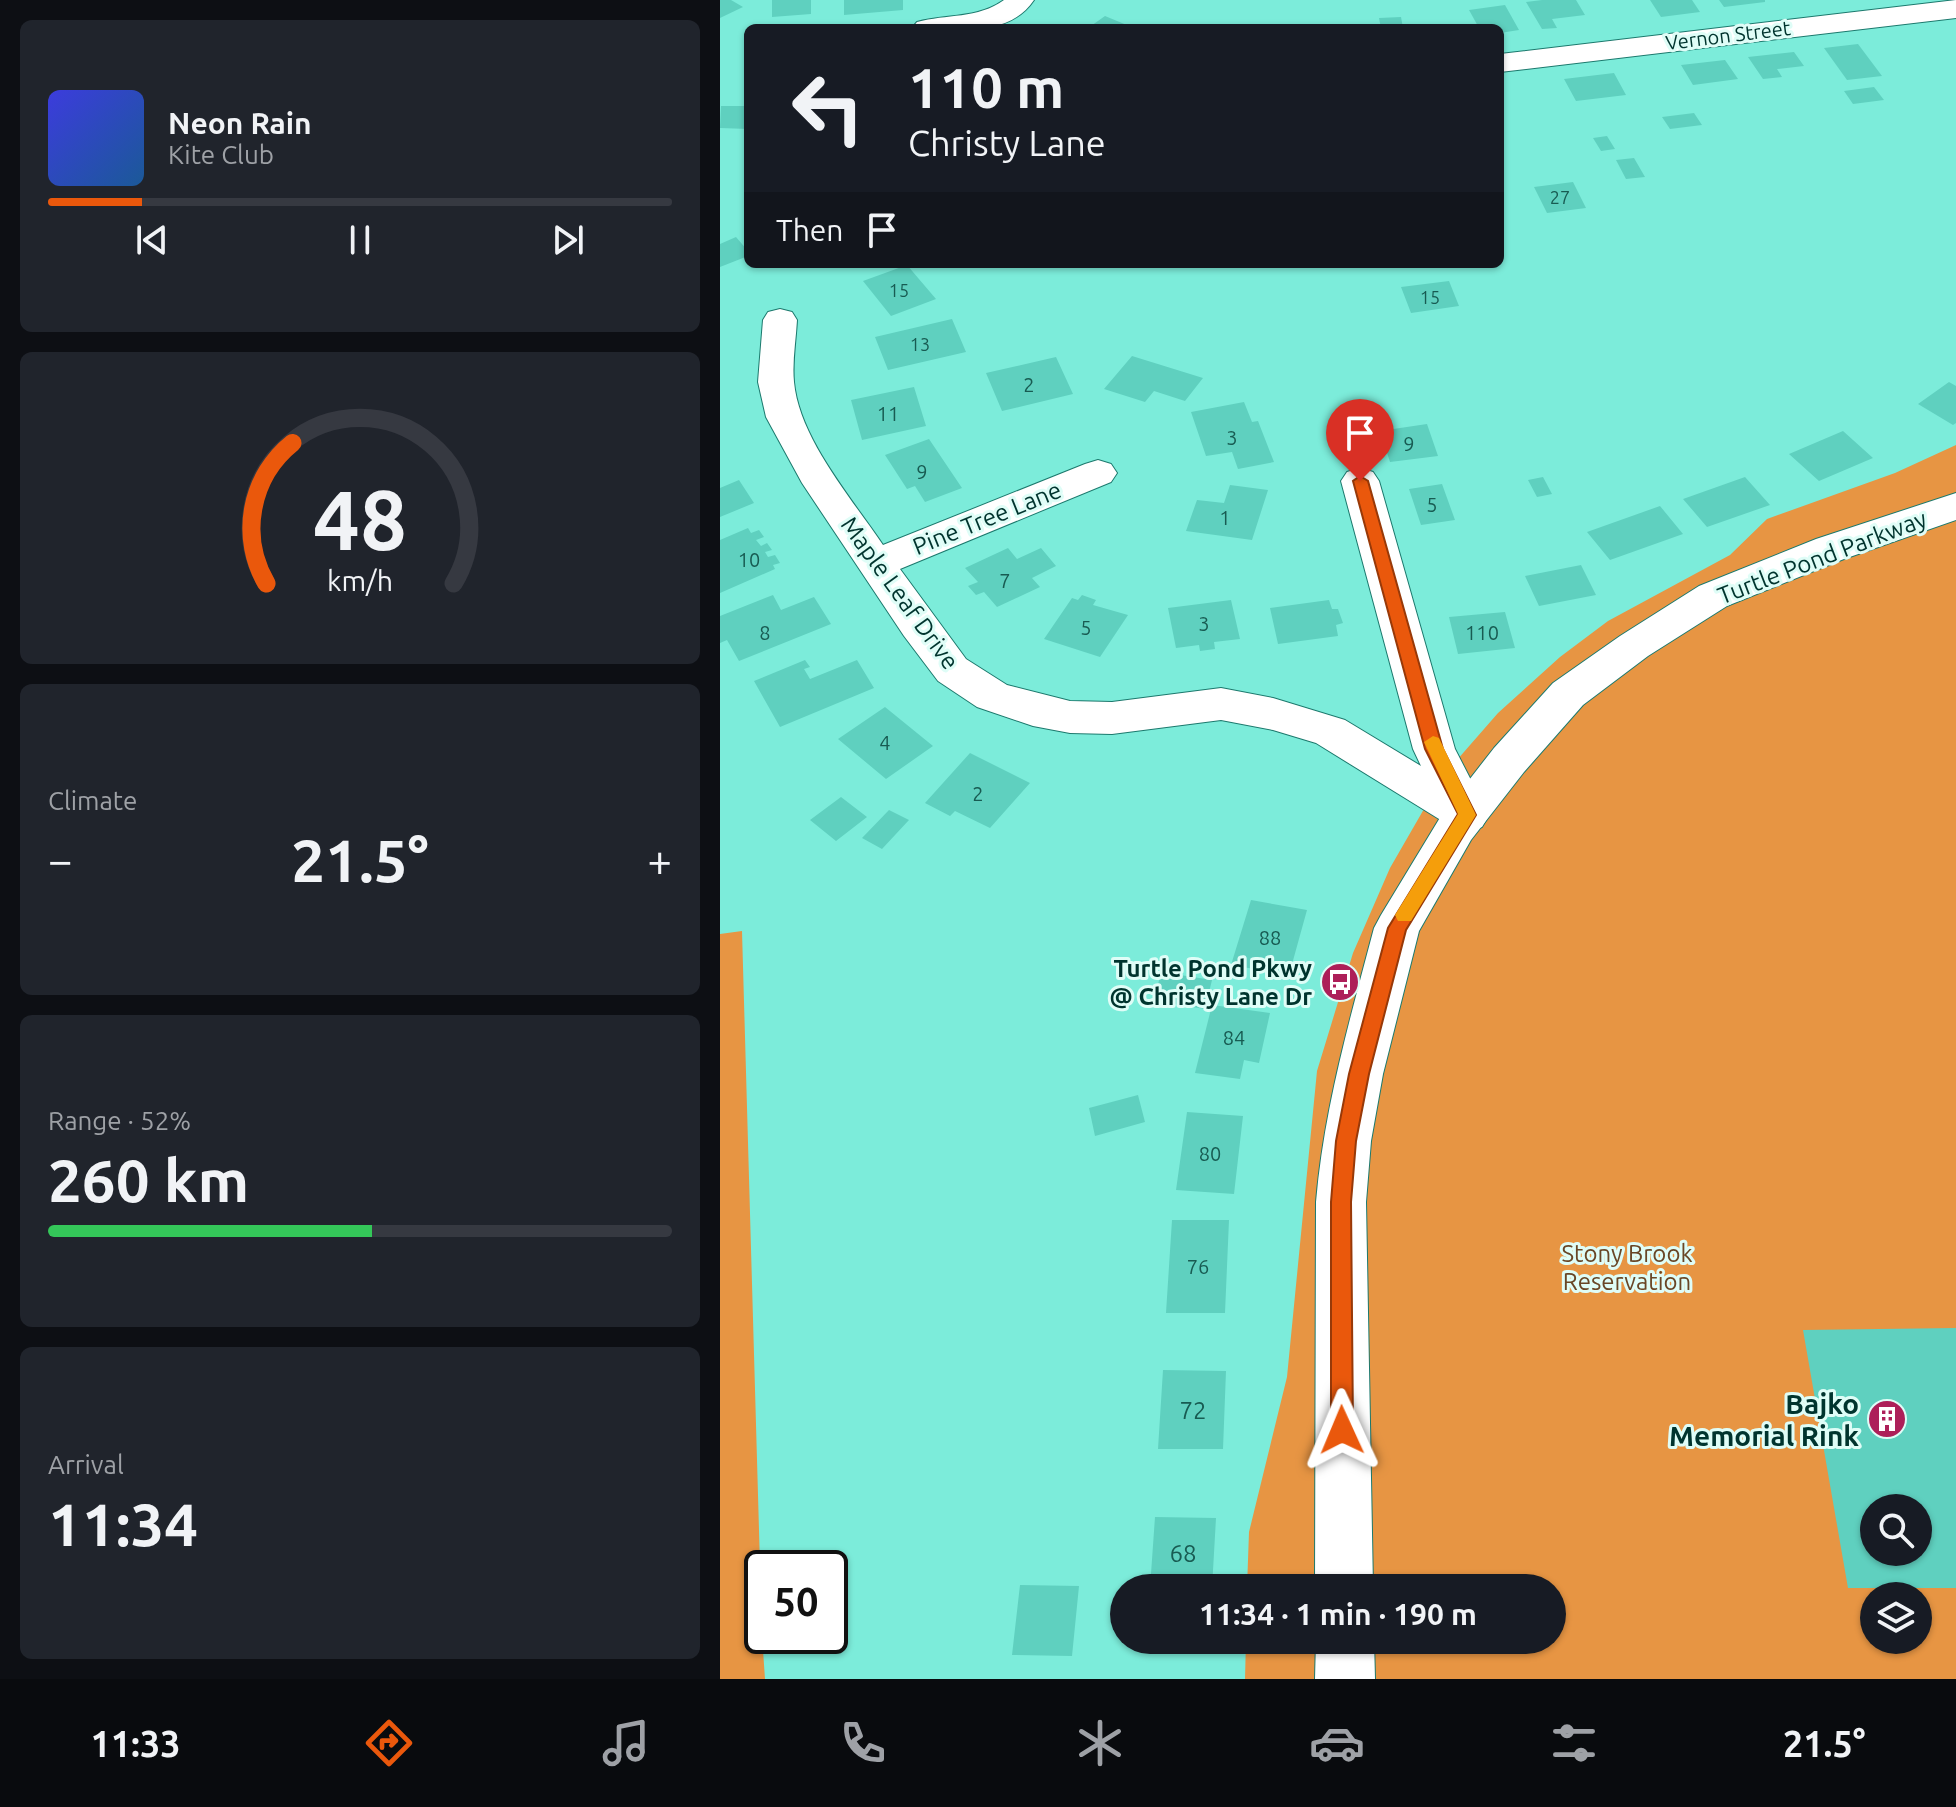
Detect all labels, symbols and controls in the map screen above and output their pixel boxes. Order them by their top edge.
street label: Vernon Street [1664,16,1792,54]
icon: left [776,56,880,160]
text: 110 m [908,56,1064,119]
text: Neon Rain [168,106,312,140]
text: Christy Lane [908,122,1106,163]
text: Kite Club [168,140,274,169]
house number: 27 [1550,187,1570,207]
icon: arrive [860,208,904,252]
text: Then [776,213,844,247]
icon: previous [130,218,174,262]
icon: pause [338,218,382,262]
icon: next [546,218,590,262]
house number: 15 [889,280,909,300]
house number: 15 [1420,287,1440,307]
house number: 13 [910,334,930,354]
house number: 2 [1023,373,1035,396]
pin [1326,399,1394,481]
house number: 11 [877,402,899,425]
icon: arrive [1338,411,1382,455]
house number: 3 [1226,426,1238,449]
house number: 9 [1403,432,1415,455]
house number: 9 [916,460,928,483]
text: 48 [313,471,407,565]
street label: Pine Tree Lane [909,476,1065,560]
house number: 5 [1426,493,1438,516]
street label: Turtle Pond Parkway [1714,505,1931,609]
house number: 1 [1219,506,1231,529]
street label: Maple Leaf Drive [836,512,964,674]
house number: 10 [738,548,760,571]
text: km/h [327,564,393,596]
house number: 7 [999,569,1011,592]
house number: 3 [1198,612,1210,635]
house number: 5 [1080,616,1092,639]
house number: 8 [759,621,771,644]
house number: 110 [1465,621,1499,644]
house number: 4 [879,731,891,754]
house number: 2 [972,782,984,805]
text: Climate [48,786,137,815]
text: 21.5° [291,826,429,893]
text: − [48,835,73,884]
text: + [647,835,672,884]
house number: 88 [1259,926,1281,949]
place label: Turtle Pond Pkwy @ Christy Lane Dr [1110,955,1312,1010]
bus stop icon: Turtle Pond Pkwy @ Christy Lane Dr [1319,961,1361,1003]
house number: 84 [1223,1026,1245,1049]
text: Range · 52% [48,1106,191,1135]
house number: 80 [1199,1142,1221,1165]
text: 260 km [48,1146,249,1213]
park label: Stony Brook Reservation [1561,1240,1693,1295]
house number: 76 [1187,1255,1209,1278]
position arrow [1300,1388,1384,1472]
place label: Bajko Memorial Rink [1669,1388,1859,1451]
house number: 72 [1179,1397,1207,1424]
building icon: Bajko Memorial Rink [1866,1398,1908,1440]
text: Arrival [48,1450,124,1479]
text: 11:34 [48,1490,198,1557]
map controls [1860,1494,1932,1654]
button: search [1860,1494,1932,1566]
house number: 68 [1169,1540,1197,1567]
speed limit sign: 50 [744,1550,848,1654]
button: layers [1860,1582,1932,1654]
text: 11:34 · 1 min · 190 m [1199,1597,1477,1631]
icon: directions [361,1715,417,1771]
icon: music [598,1715,654,1771]
icon: phone [835,1715,891,1771]
icon: climate [1072,1715,1128,1771]
icon: car [1309,1715,1365,1771]
icon: filters [1546,1715,1602,1771]
text: 11:33 [90,1723,181,1764]
text: 21.5° [1783,1723,1865,1764]

